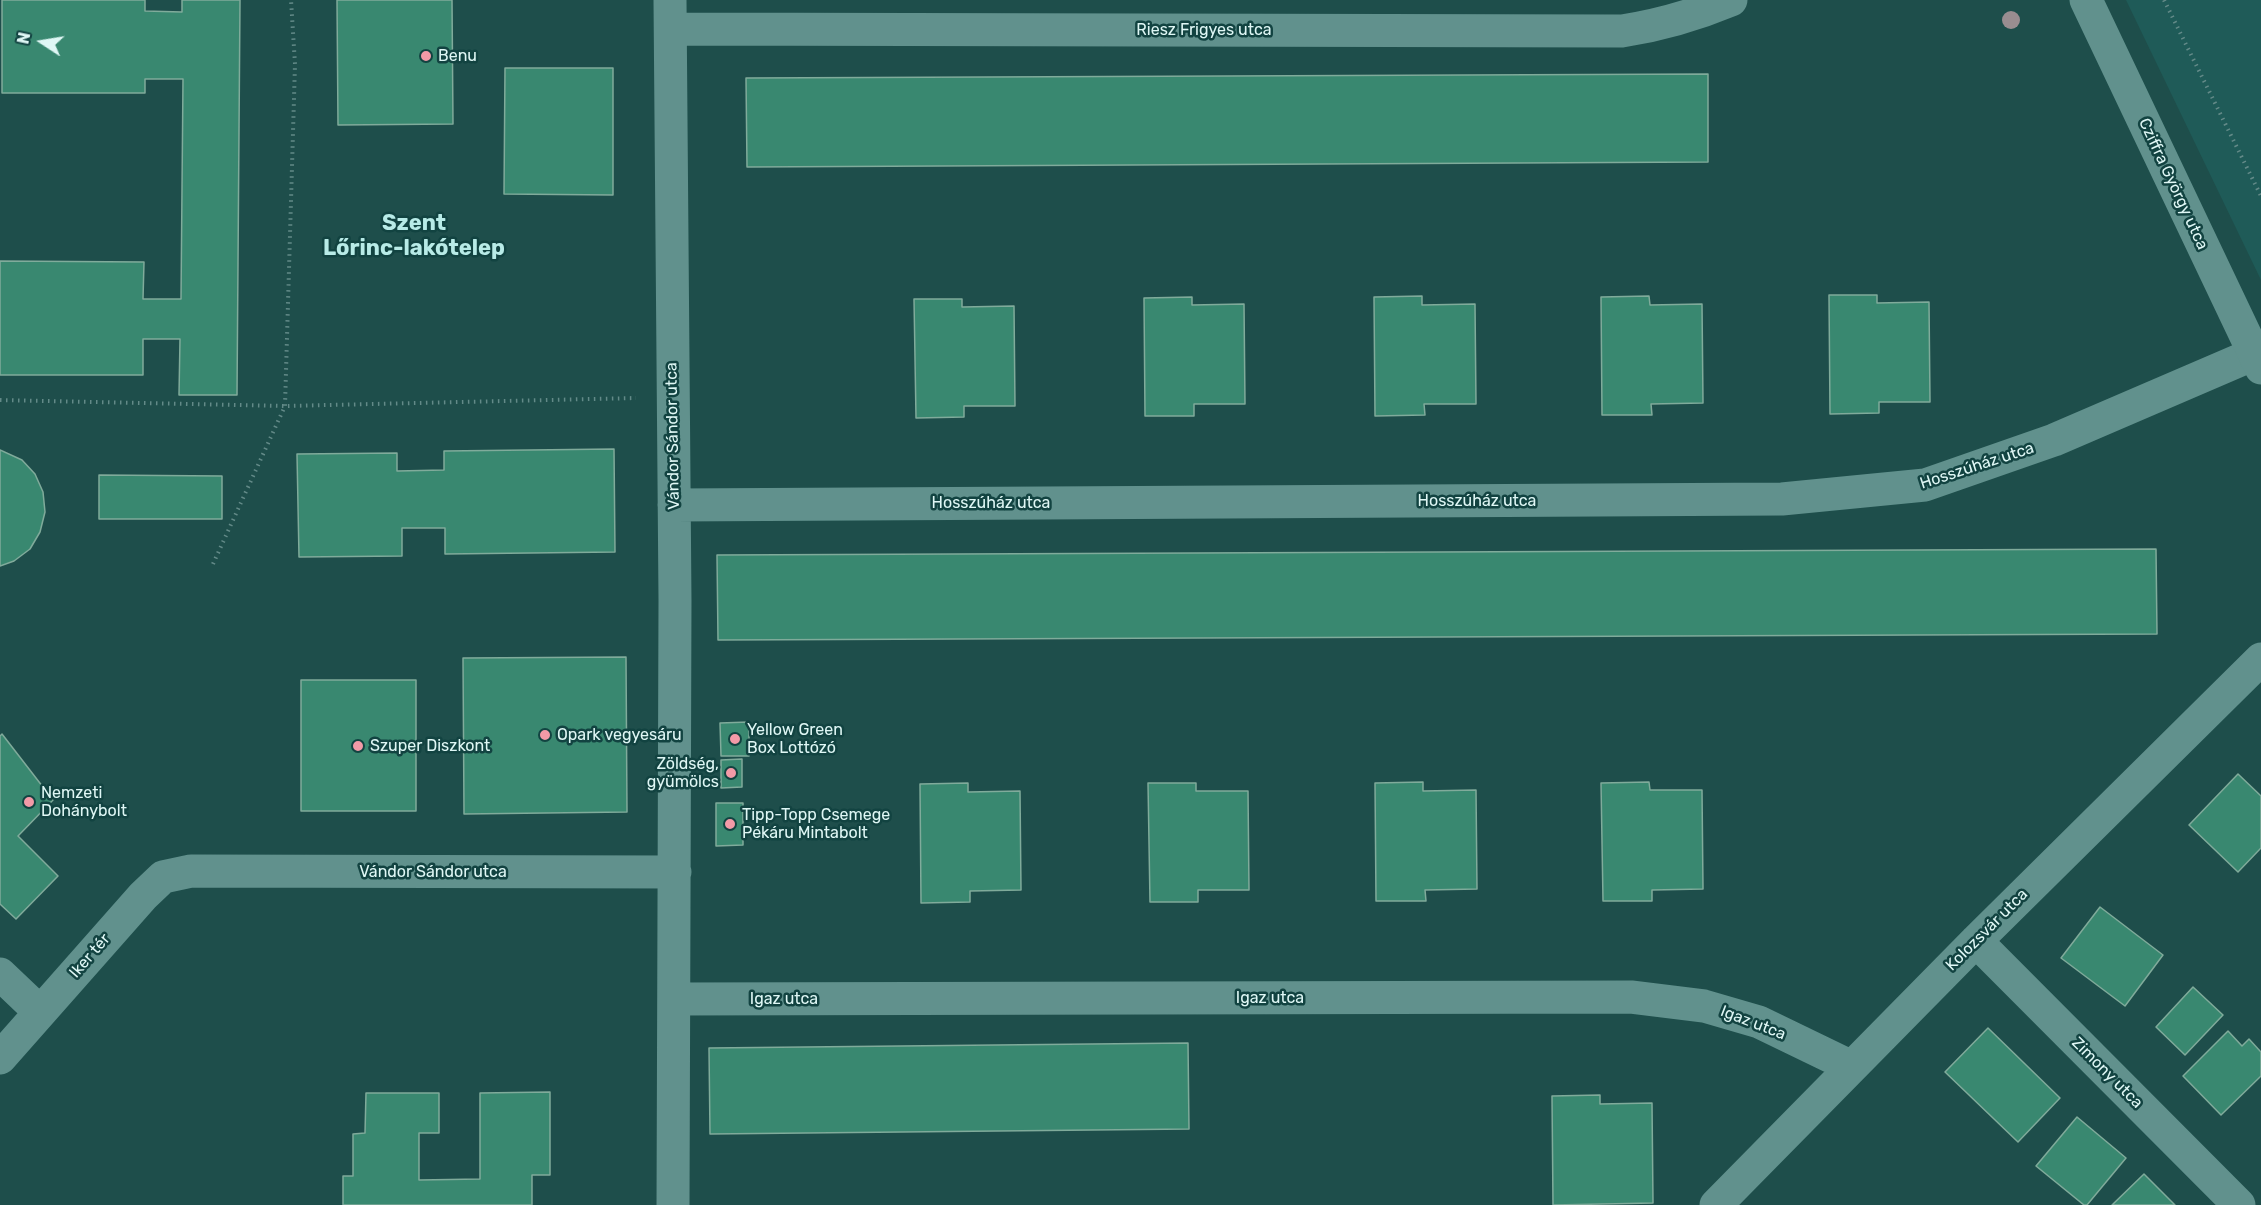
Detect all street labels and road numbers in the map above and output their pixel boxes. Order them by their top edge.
street label: Riesz Frigyes utca [1136,20,1272,40]
street label: Cziffra György utca [2134,115,2212,253]
street label: Vándor Sándor utca [662,362,684,510]
street label: Hosszúház utca [1917,438,2037,494]
street label: Hosszúház utca [1418,491,1536,511]
street label: Hosszúház utca [932,493,1050,513]
street label: Vándor Sándor utca [359,862,507,882]
street label: Kolozsvár utca [1942,885,2032,975]
street label: Iker tér [66,930,114,982]
street label: Igaz utca [1236,988,1304,1008]
street label: Igaz utca [750,989,818,1009]
street label: Igaz utca [1718,1002,1788,1044]
street label: Zimony utca [2067,1033,2147,1113]

